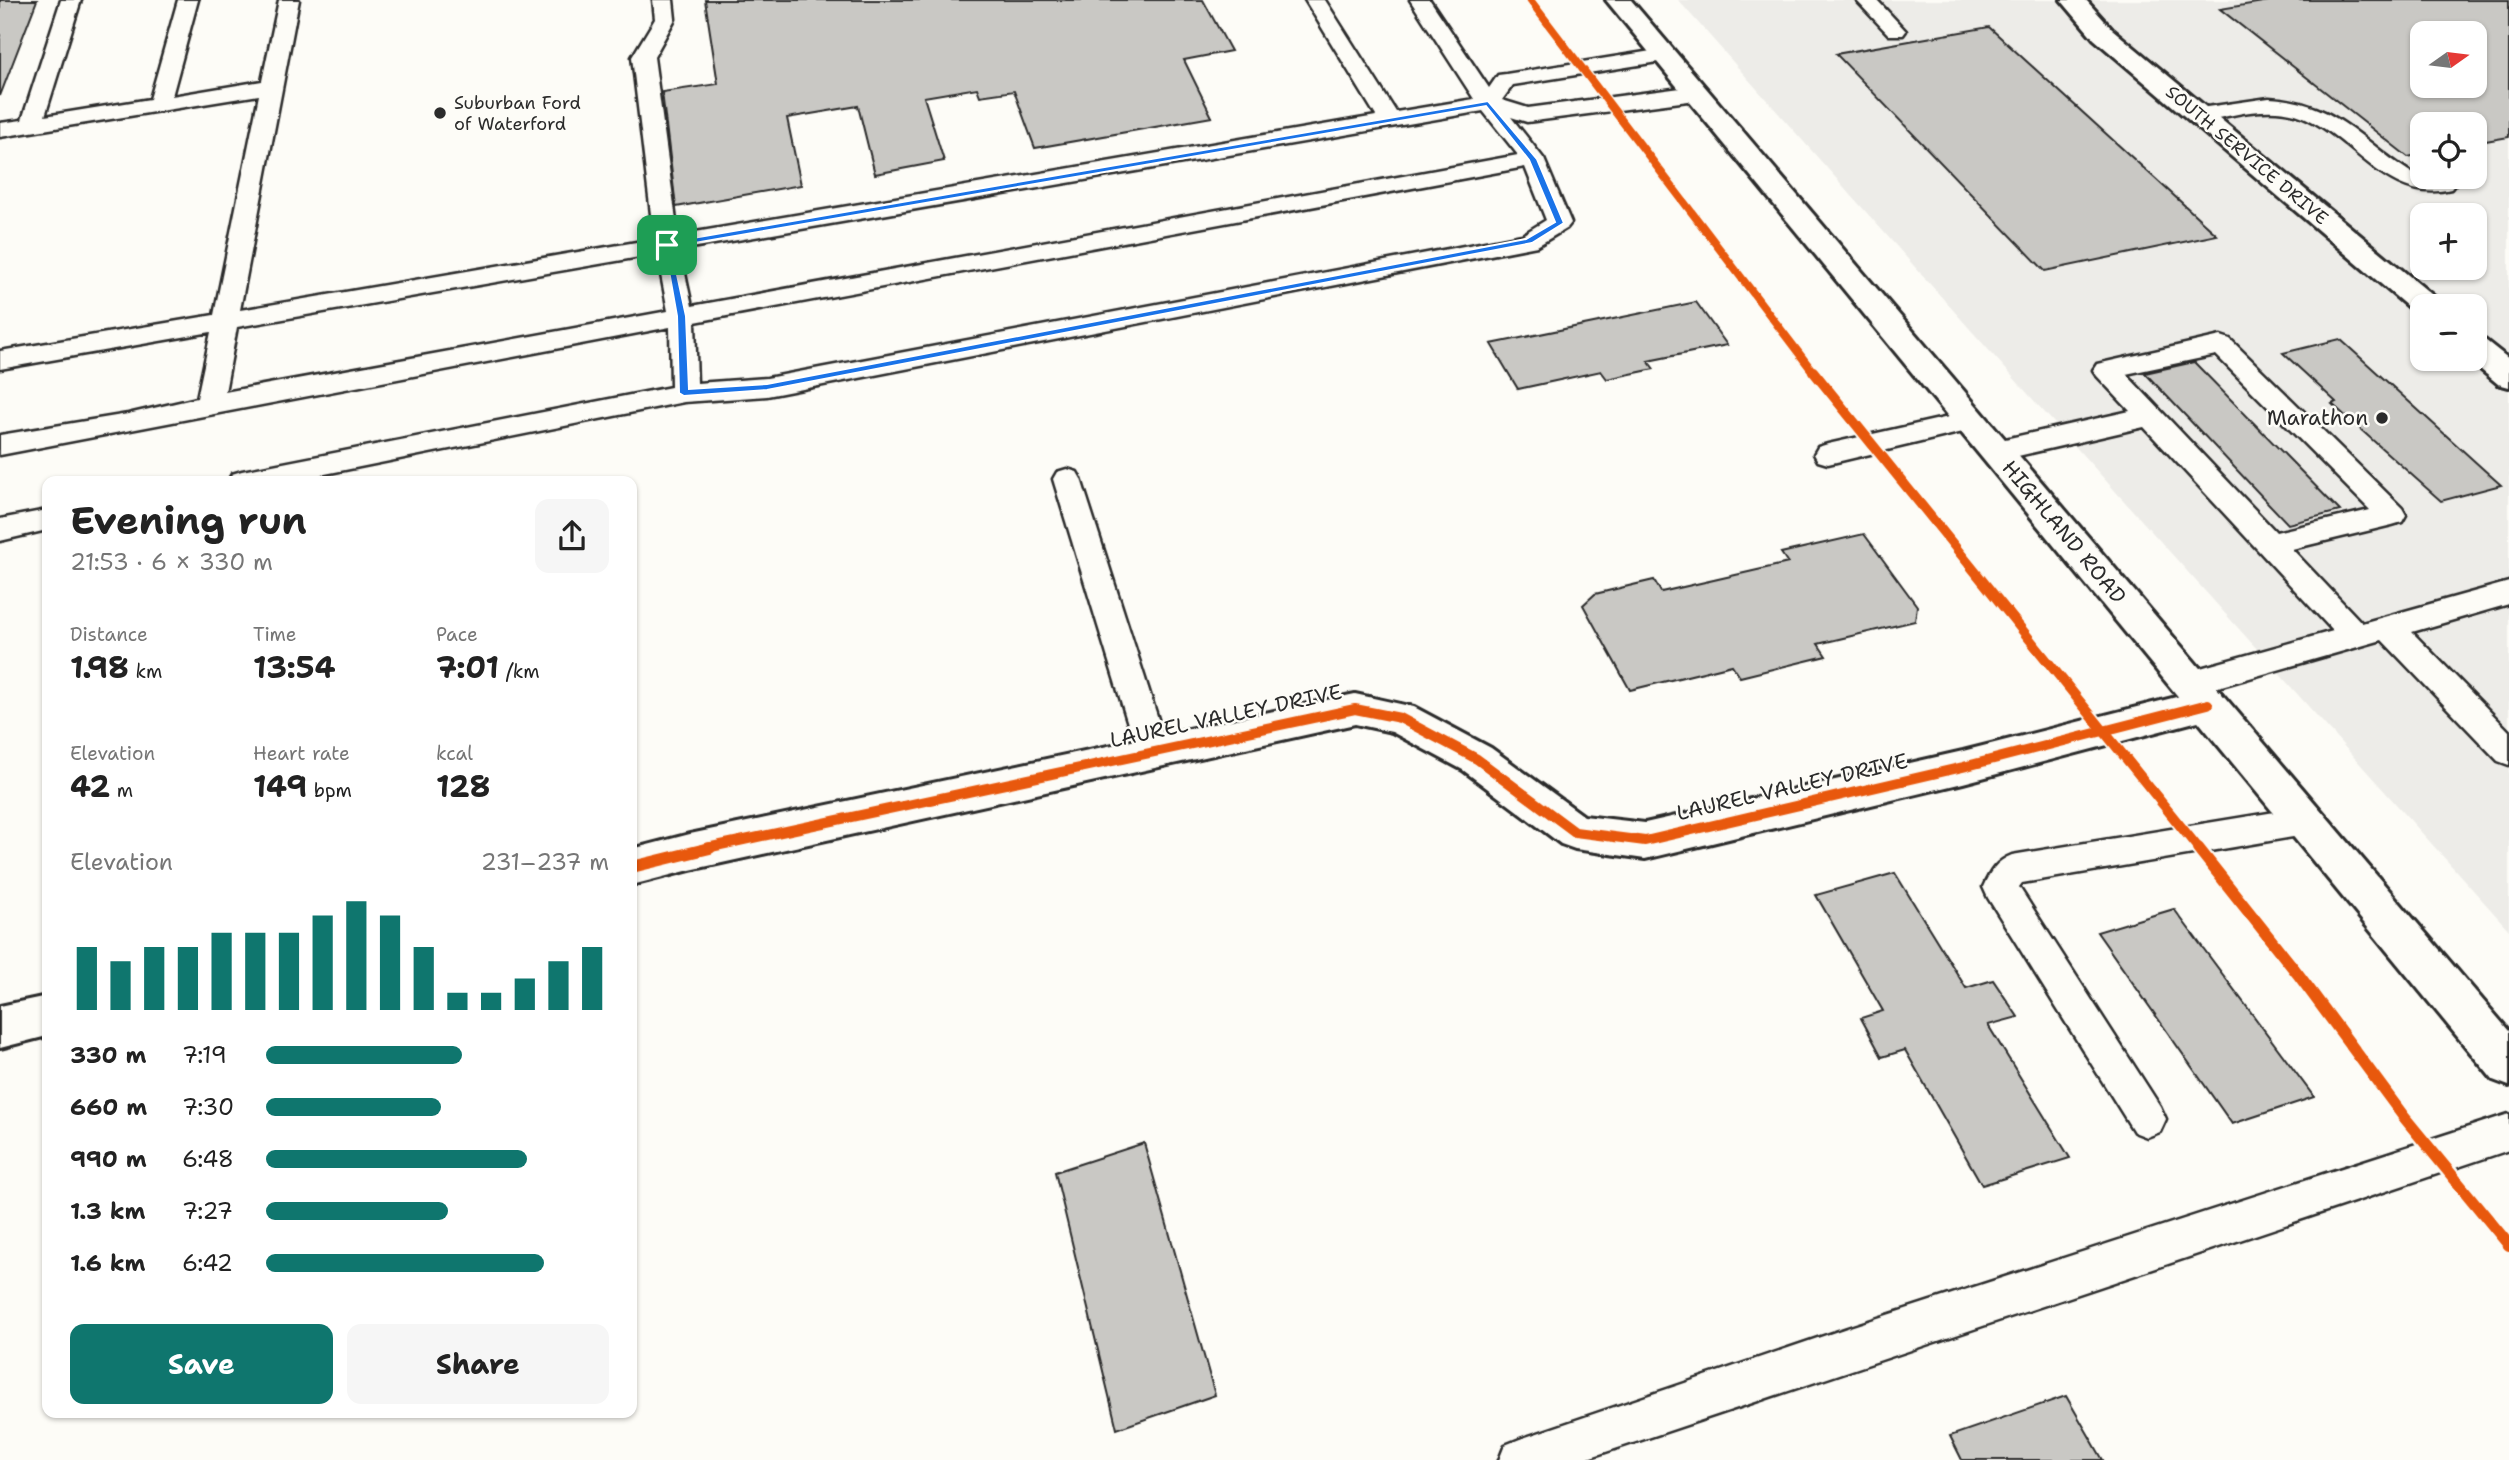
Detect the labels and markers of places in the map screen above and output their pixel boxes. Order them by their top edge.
place label: Suburban Ford of Waterford [454,91,581,136]
marker: Suburban Ford of Waterford [432,105,448,121]
pin [637,215,697,275]
place label: Marathon [2267,404,2368,432]
marker: Marathon [2374,410,2390,426]

